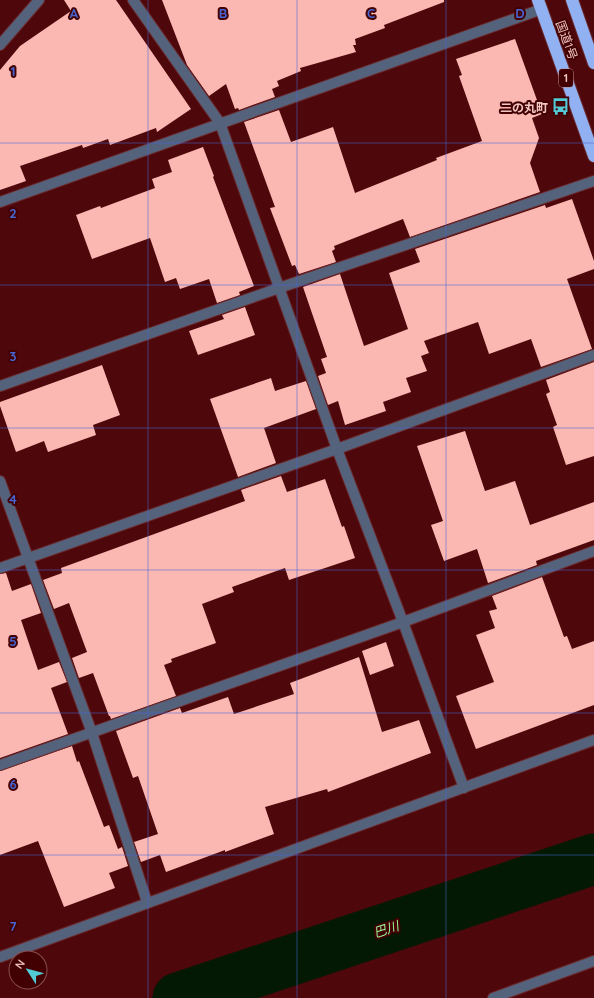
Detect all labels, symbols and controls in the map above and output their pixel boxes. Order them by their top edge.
text: A [70,5,79,21]
text: B [219,5,227,21]
text: C [367,5,375,21]
text: D [515,5,525,21]
street label: 国道1号 [553,18,581,62]
text: 1 [10,63,16,79]
road number: 1 [559,69,573,87]
bus stop icon: 二の丸町 [551,97,571,117]
place label: 二の丸町 [500,100,548,115]
text: 2 [9,205,17,221]
text: 3 [10,348,17,364]
text: 4 [9,491,17,507]
text: 5 [9,633,17,649]
text: 6 [9,776,17,792]
water label: 巴川 [371,917,403,941]
text: 7 [9,918,17,934]
north arrow [8,950,48,990]
text: N [12,957,28,972]

